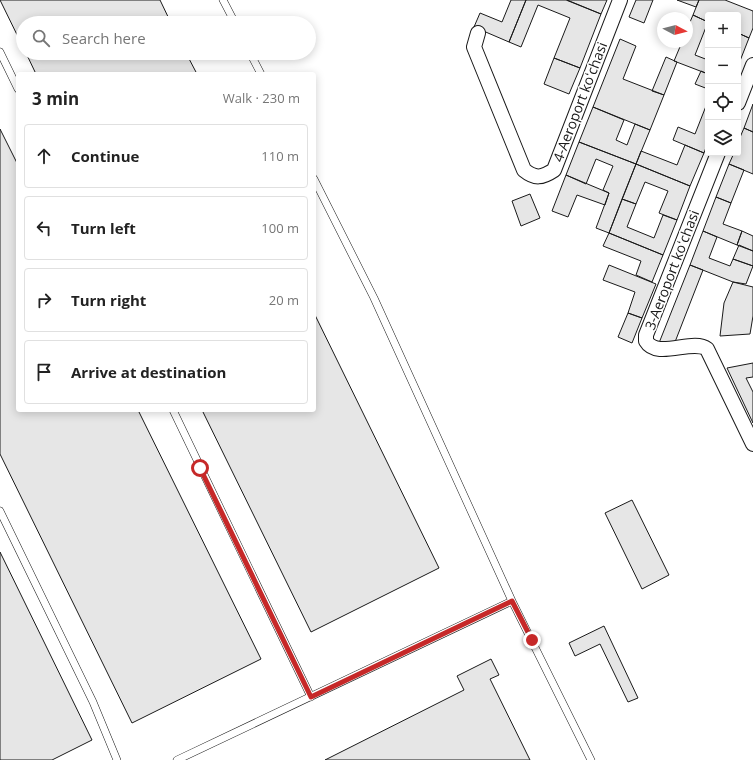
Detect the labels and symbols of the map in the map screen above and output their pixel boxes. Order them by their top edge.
north arrow [657,12,693,48]
street label: 4-Aeroport koʻchasi [548,39,611,164]
street label: 3-Aeroport koʻchasi [640,207,703,332]
route start [191,459,209,477]
route end [523,631,541,649]

